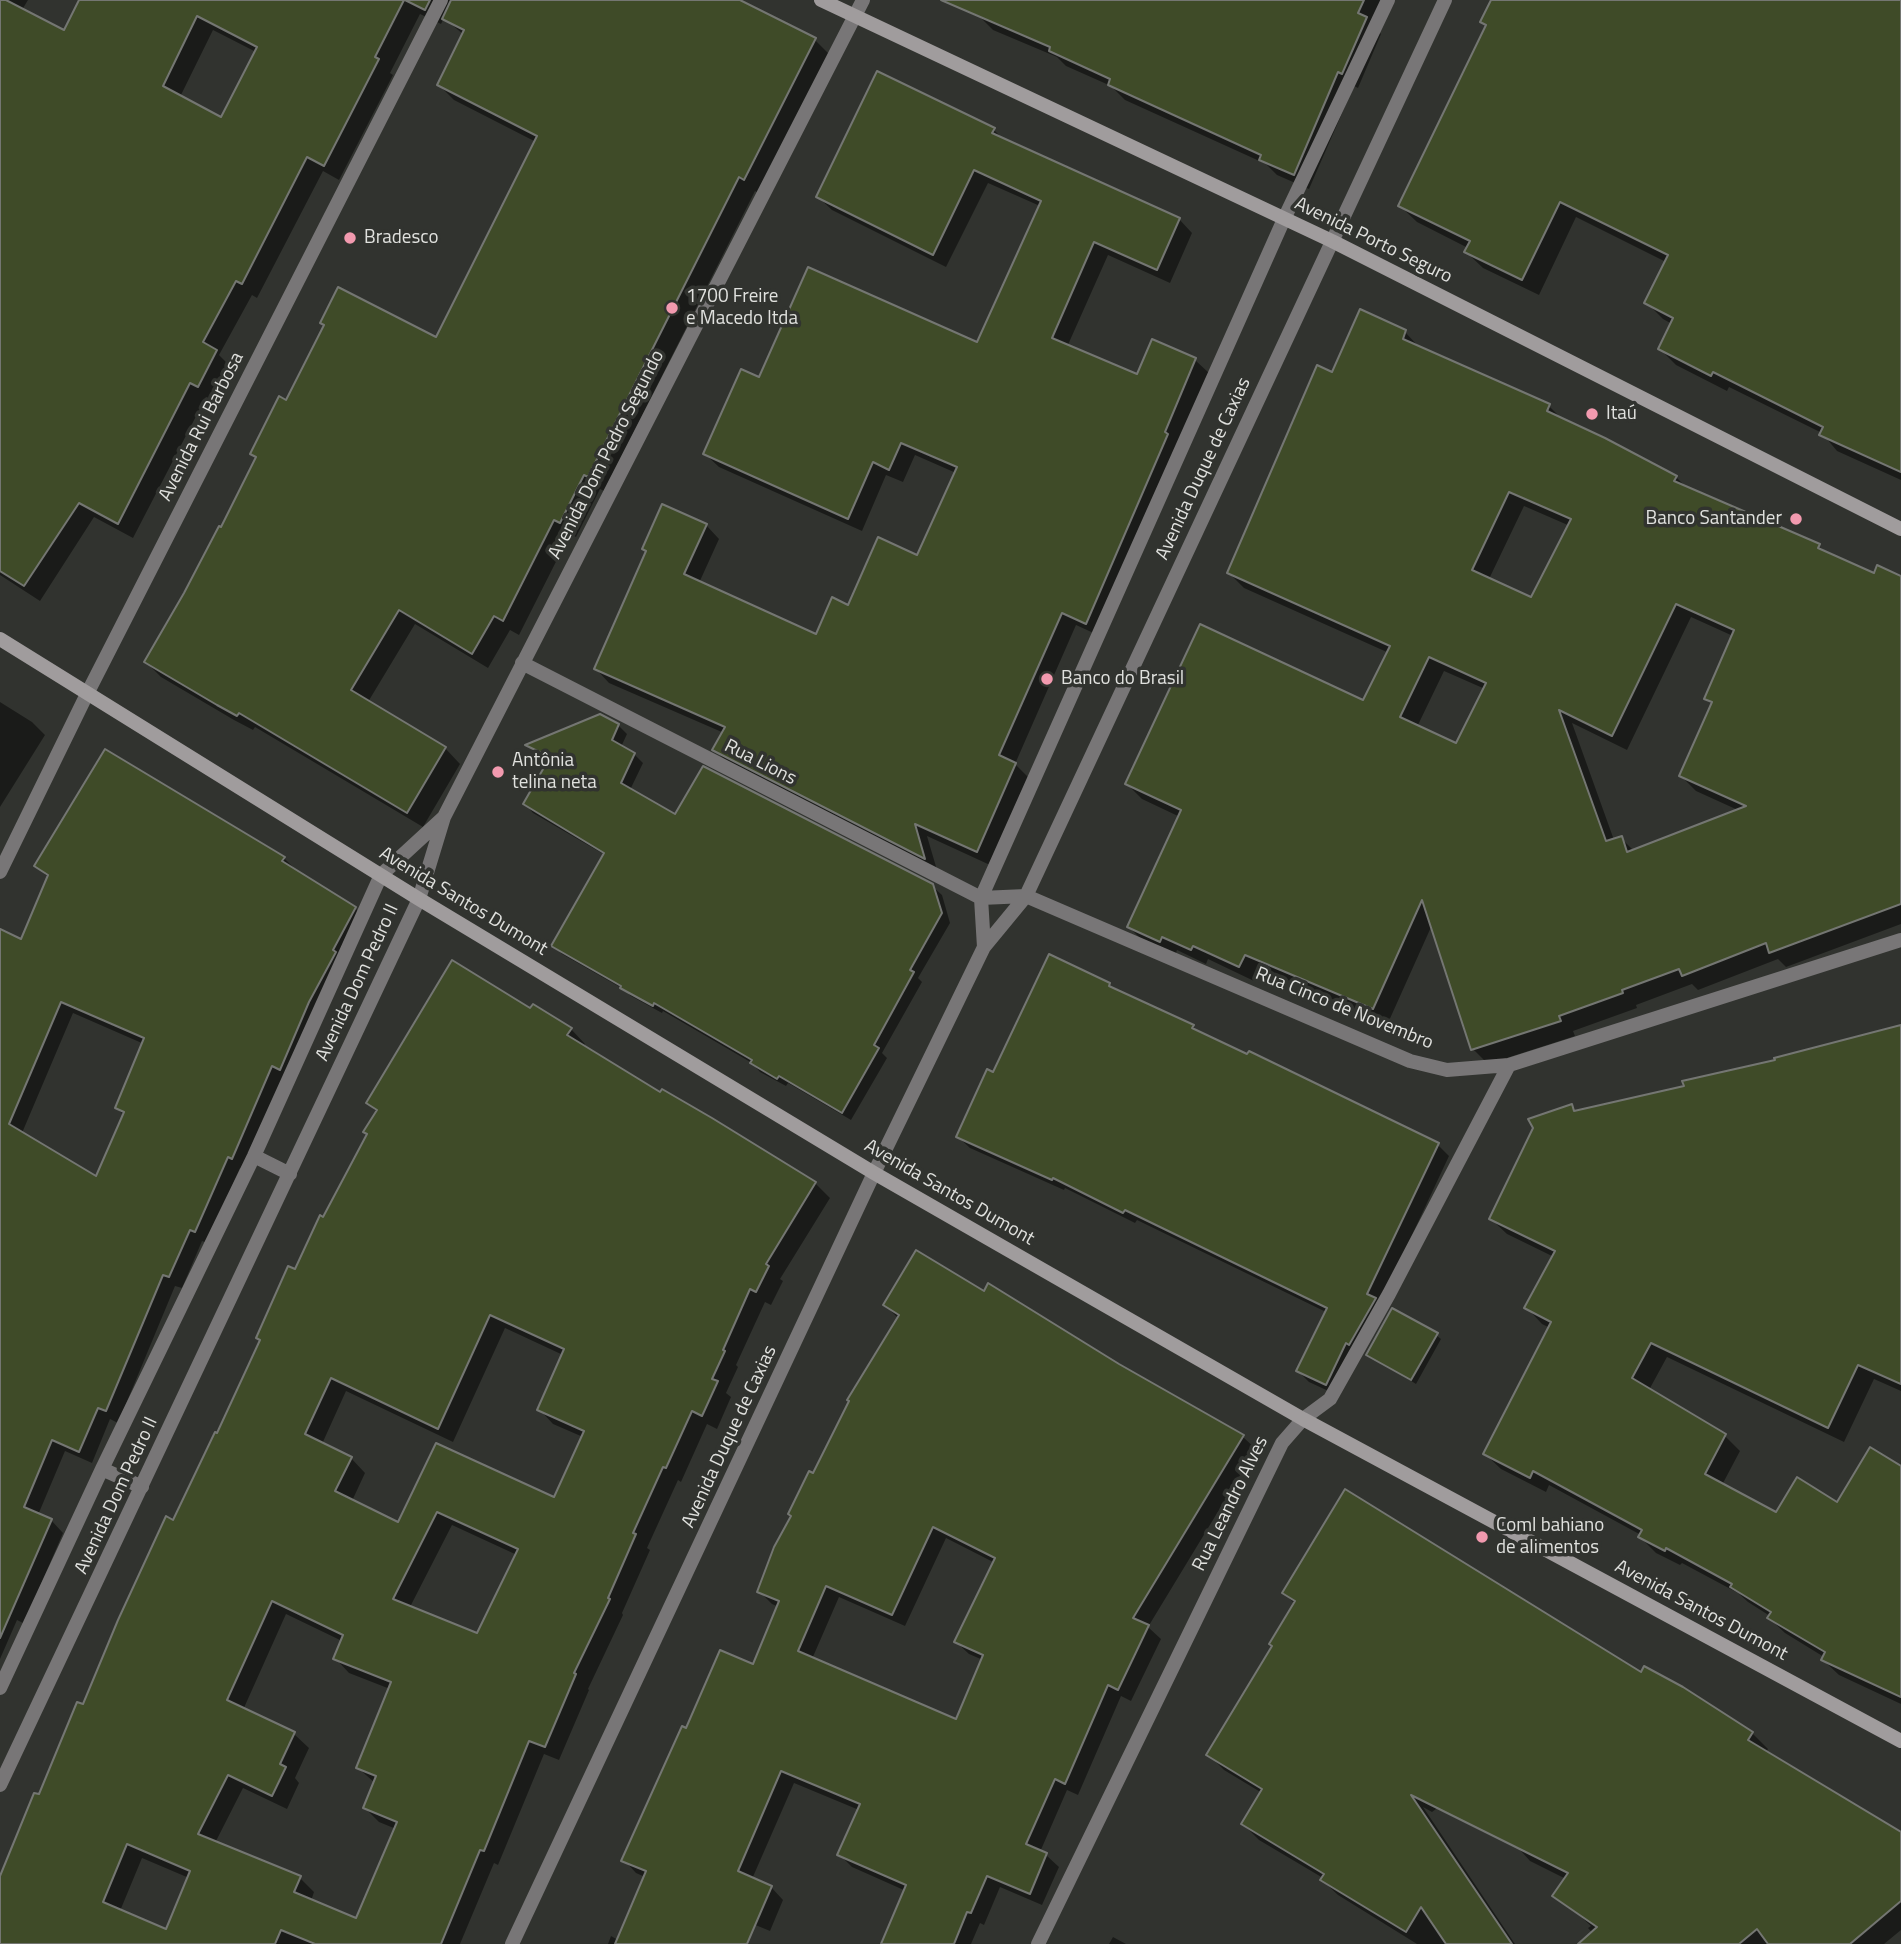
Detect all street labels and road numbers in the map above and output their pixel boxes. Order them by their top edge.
street label: Avenida Porto Seguro [1290,193,1456,289]
street label: Avenida Dom Pedro Segundo [544,347,670,563]
street label: Avenida Rui Barbosa [155,349,249,505]
street label: Avenida Duque de Caxias [1152,374,1256,564]
street label: Rua Lions [720,735,800,791]
street label: Avenida Santos Dumont [375,843,551,961]
street label: Avenida Dom Pedro II [312,901,404,1065]
street label: Rua Cinco de Novembro [1252,963,1436,1055]
street label: Avenida Santos Dumont [860,1135,1038,1251]
street label: Avenida Duque de Caxias [678,1342,782,1532]
street label: Avenida Dom Pedro II [71,1414,163,1578]
street label: Rua Leandro Alves [1188,1433,1274,1575]
street label: Avenida Santos Dumont [1611,1556,1791,1666]

